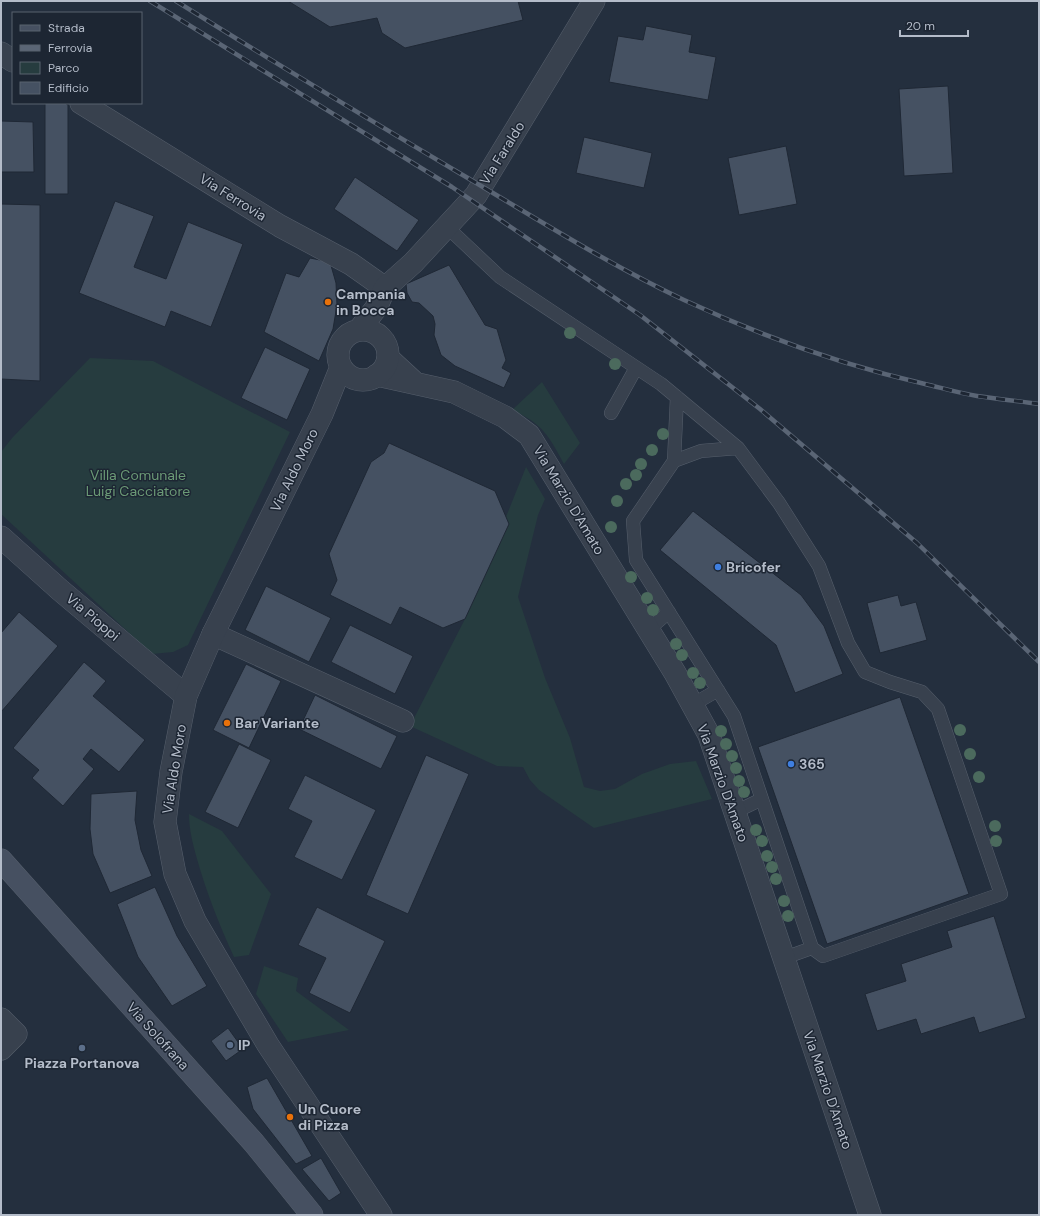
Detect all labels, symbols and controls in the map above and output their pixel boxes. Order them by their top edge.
legend [12,12,142,104]
scale bar [900,12,968,38]
text: 20 m [906,18,935,34]
text: Strada [48,20,85,36]
text: Ferrovia [48,40,92,56]
text: Parco [48,60,79,76]
text: Edificio [48,80,89,96]
street label: Via Faraldo [475,118,529,188]
street label: Via Ferrovia [196,169,270,225]
place label: Campania in Bocca [336,285,406,319]
marker: Campania in Bocca [323,297,333,307]
street label: Via Aldo Moro [266,425,322,515]
street label: Via Marzio D'Amato [529,442,609,558]
park label: Villa Comunale Luigi Cacciatore [86,466,190,500]
place label: Bricofer [726,558,781,576]
marker: Bricofer [713,562,723,572]
street label: Via Pioppi [62,589,124,645]
place label: Bar Variante [235,714,319,732]
marker: Bar Variante [222,718,232,728]
street label: Via Marzio D'Amato [693,722,753,844]
street label: Via Aldo Moro [158,723,190,815]
place label: 365 [799,755,825,773]
marker: 365 [786,759,796,769]
street label: Via Solofrana [123,998,193,1074]
street label: Via Marzio D'Amato [799,1028,857,1152]
place label: IP [238,1036,251,1054]
marker: IP [225,1040,235,1050]
marker: Piazza Portanova [77,1043,87,1053]
place label: Piazza Portanova [24,1054,140,1072]
place label: Un Cuore di Pizza [298,1100,361,1134]
marker: Un Cuore di Pizza [285,1112,295,1122]

